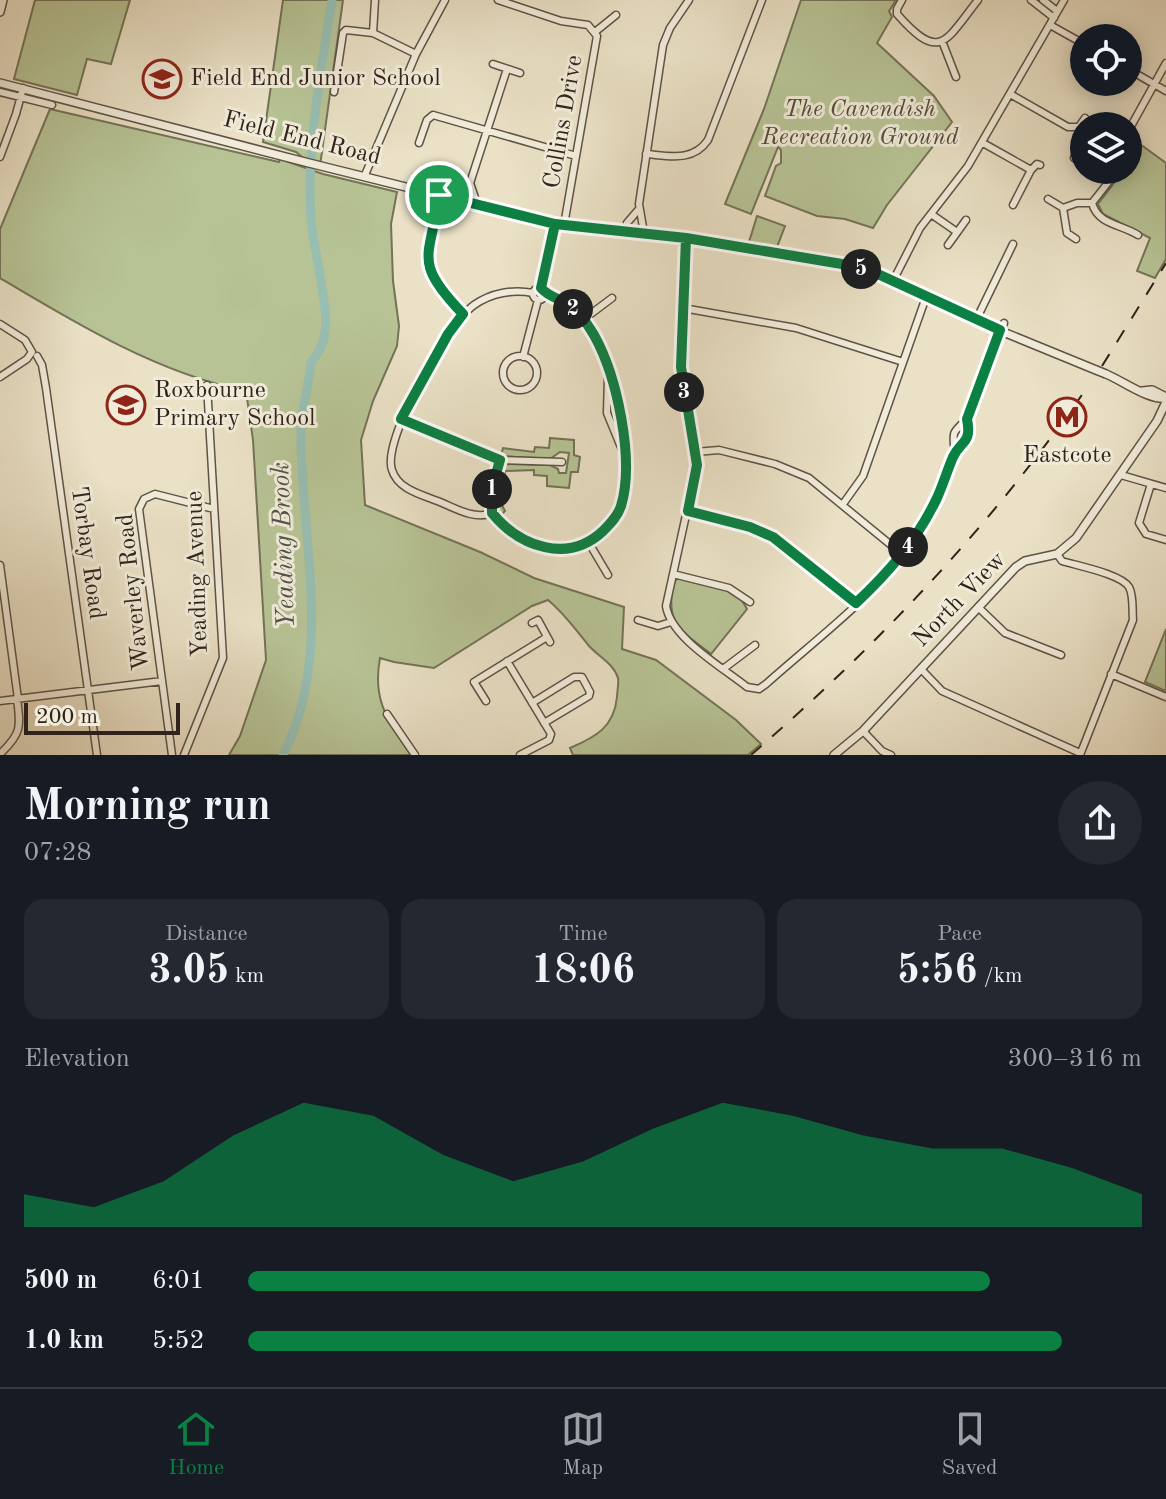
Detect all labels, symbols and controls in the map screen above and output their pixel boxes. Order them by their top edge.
map controls [1070,24,1142,184]
button: locate [1070,24,1142,96]
street label: Collins Drive [540,53,588,191]
school or university icon: Field End Junior School [141,58,183,100]
place label: Field End Junior School [190,67,441,91]
park label: The Cavendish Recreation Ground [761,98,959,150]
street label: Field End Road [221,108,383,170]
button: layers [1070,112,1142,184]
pin [405,161,473,229]
icon: arrive [417,173,461,217]
pin: 5 [841,249,881,289]
text: 5 [855,258,867,280]
pin: 2 [553,289,593,329]
text: 2 [567,298,579,320]
pin: 3 [664,372,704,412]
place label: Roxbourne Primary School [154,379,316,431]
text: 3 [678,381,690,403]
school or university icon: Roxbourne Primary School [105,384,147,426]
metro station icon: Eastcote [1046,396,1088,438]
place label: Eastcote [1022,444,1112,468]
water label: Yeading Brook [268,461,300,629]
pin: 1 [472,469,512,509]
text: 1 [486,478,498,500]
street label: Torbay Road [66,485,108,621]
street label: Yeading Avenue [183,490,213,658]
street label: Waverley Road [114,512,154,672]
pin: 4 [888,527,928,567]
text: 4 [902,536,914,558]
street label: North View [909,548,1011,652]
scale bar [24,699,180,735]
text: 200 m [36,706,98,728]
button: share [1058,781,1142,865]
text: Morning run [24,785,271,829]
text: 07:28 [24,840,92,866]
text: Distance [165,923,248,945]
text: Time [558,923,608,945]
text: Pace [937,923,982,945]
text: 3.05 [148,952,229,992]
text: 18:06 [531,952,635,992]
text: 5:56 [897,952,978,992]
text: km [229,965,264,987]
text: /km [978,965,1023,987]
text: Elevation [24,1046,130,1072]
text: 300–316 m [1007,1046,1142,1072]
text: 500 m [24,1268,97,1294]
text: 6:01 [152,1268,205,1294]
text: 1.0 km [24,1328,104,1354]
text: 5:52 [152,1328,205,1354]
tab: Home [168,1407,224,1482]
tab: Map [561,1407,605,1482]
tab: Saved [942,1407,998,1482]

